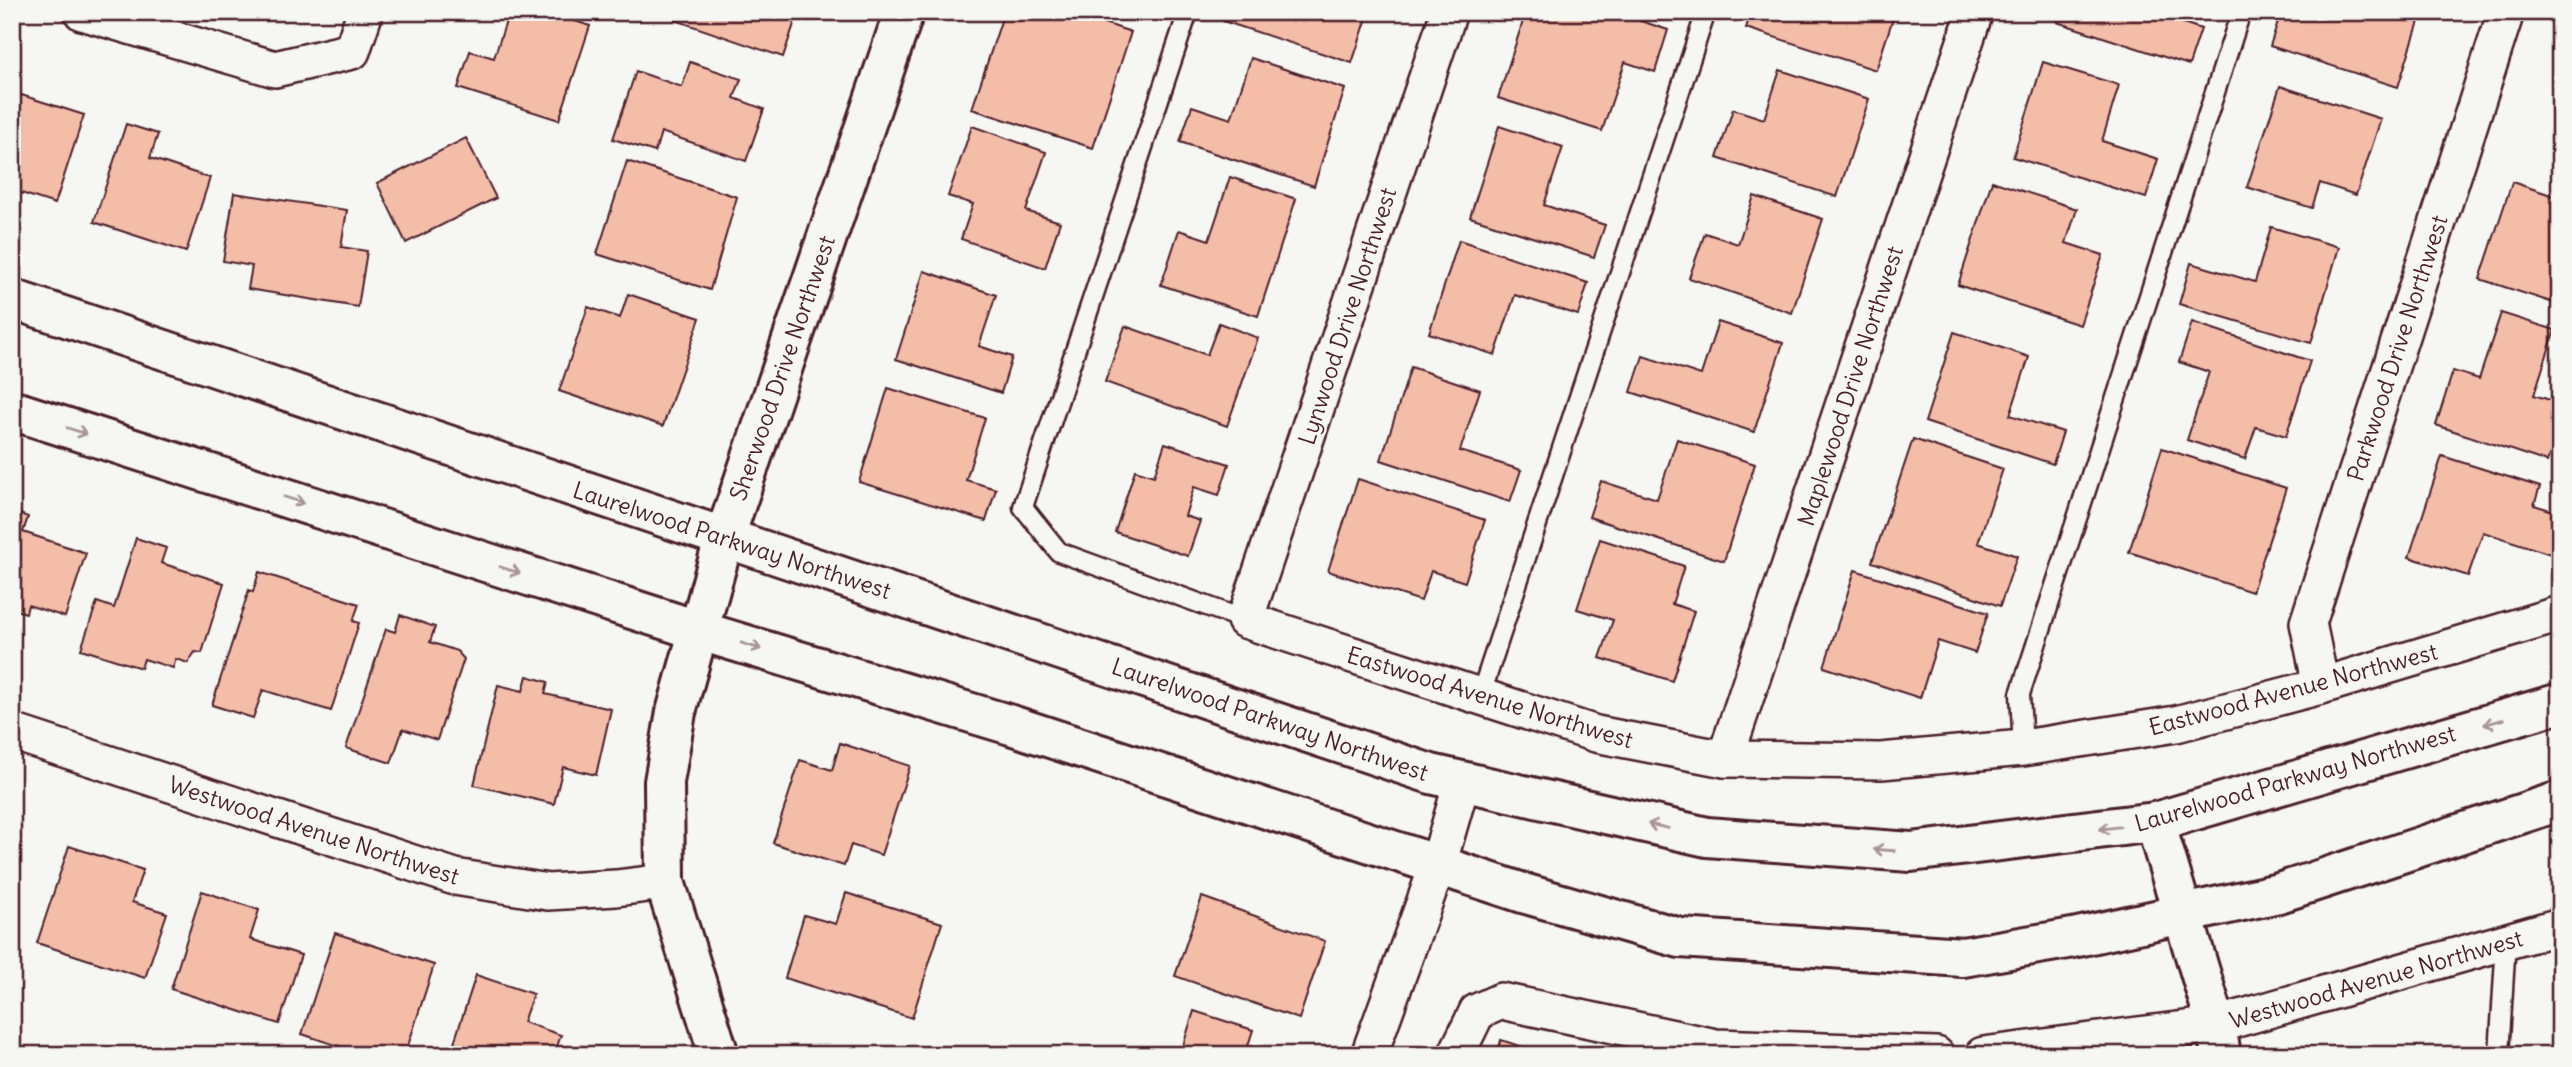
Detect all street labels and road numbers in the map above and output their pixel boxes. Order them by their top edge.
street label: Lynwood Drive Northwest [1292,183,1402,448]
street label: Parkwood Drive Northwest [2340,211,2454,485]
street label: Sherwood Drive Northwest [723,232,841,504]
street label: Maplewood Drive Northwest [1791,242,1909,530]
street label: Laurelwood Parkway Northwest [569,475,895,605]
street label: Eastwood Avenue Northwest [2146,636,2441,742]
street label: Eastwood Avenue Northwest [1343,640,1637,754]
street label: Laurelwood Parkway Northwest [1108,651,1432,787]
street label: Laurelwood Parkway Northwest [2131,718,2459,838]
street label: Westwood Avenue Northwest [165,769,463,891]
street label: Westwood Avenue Northwest [2226,923,2526,1035]

